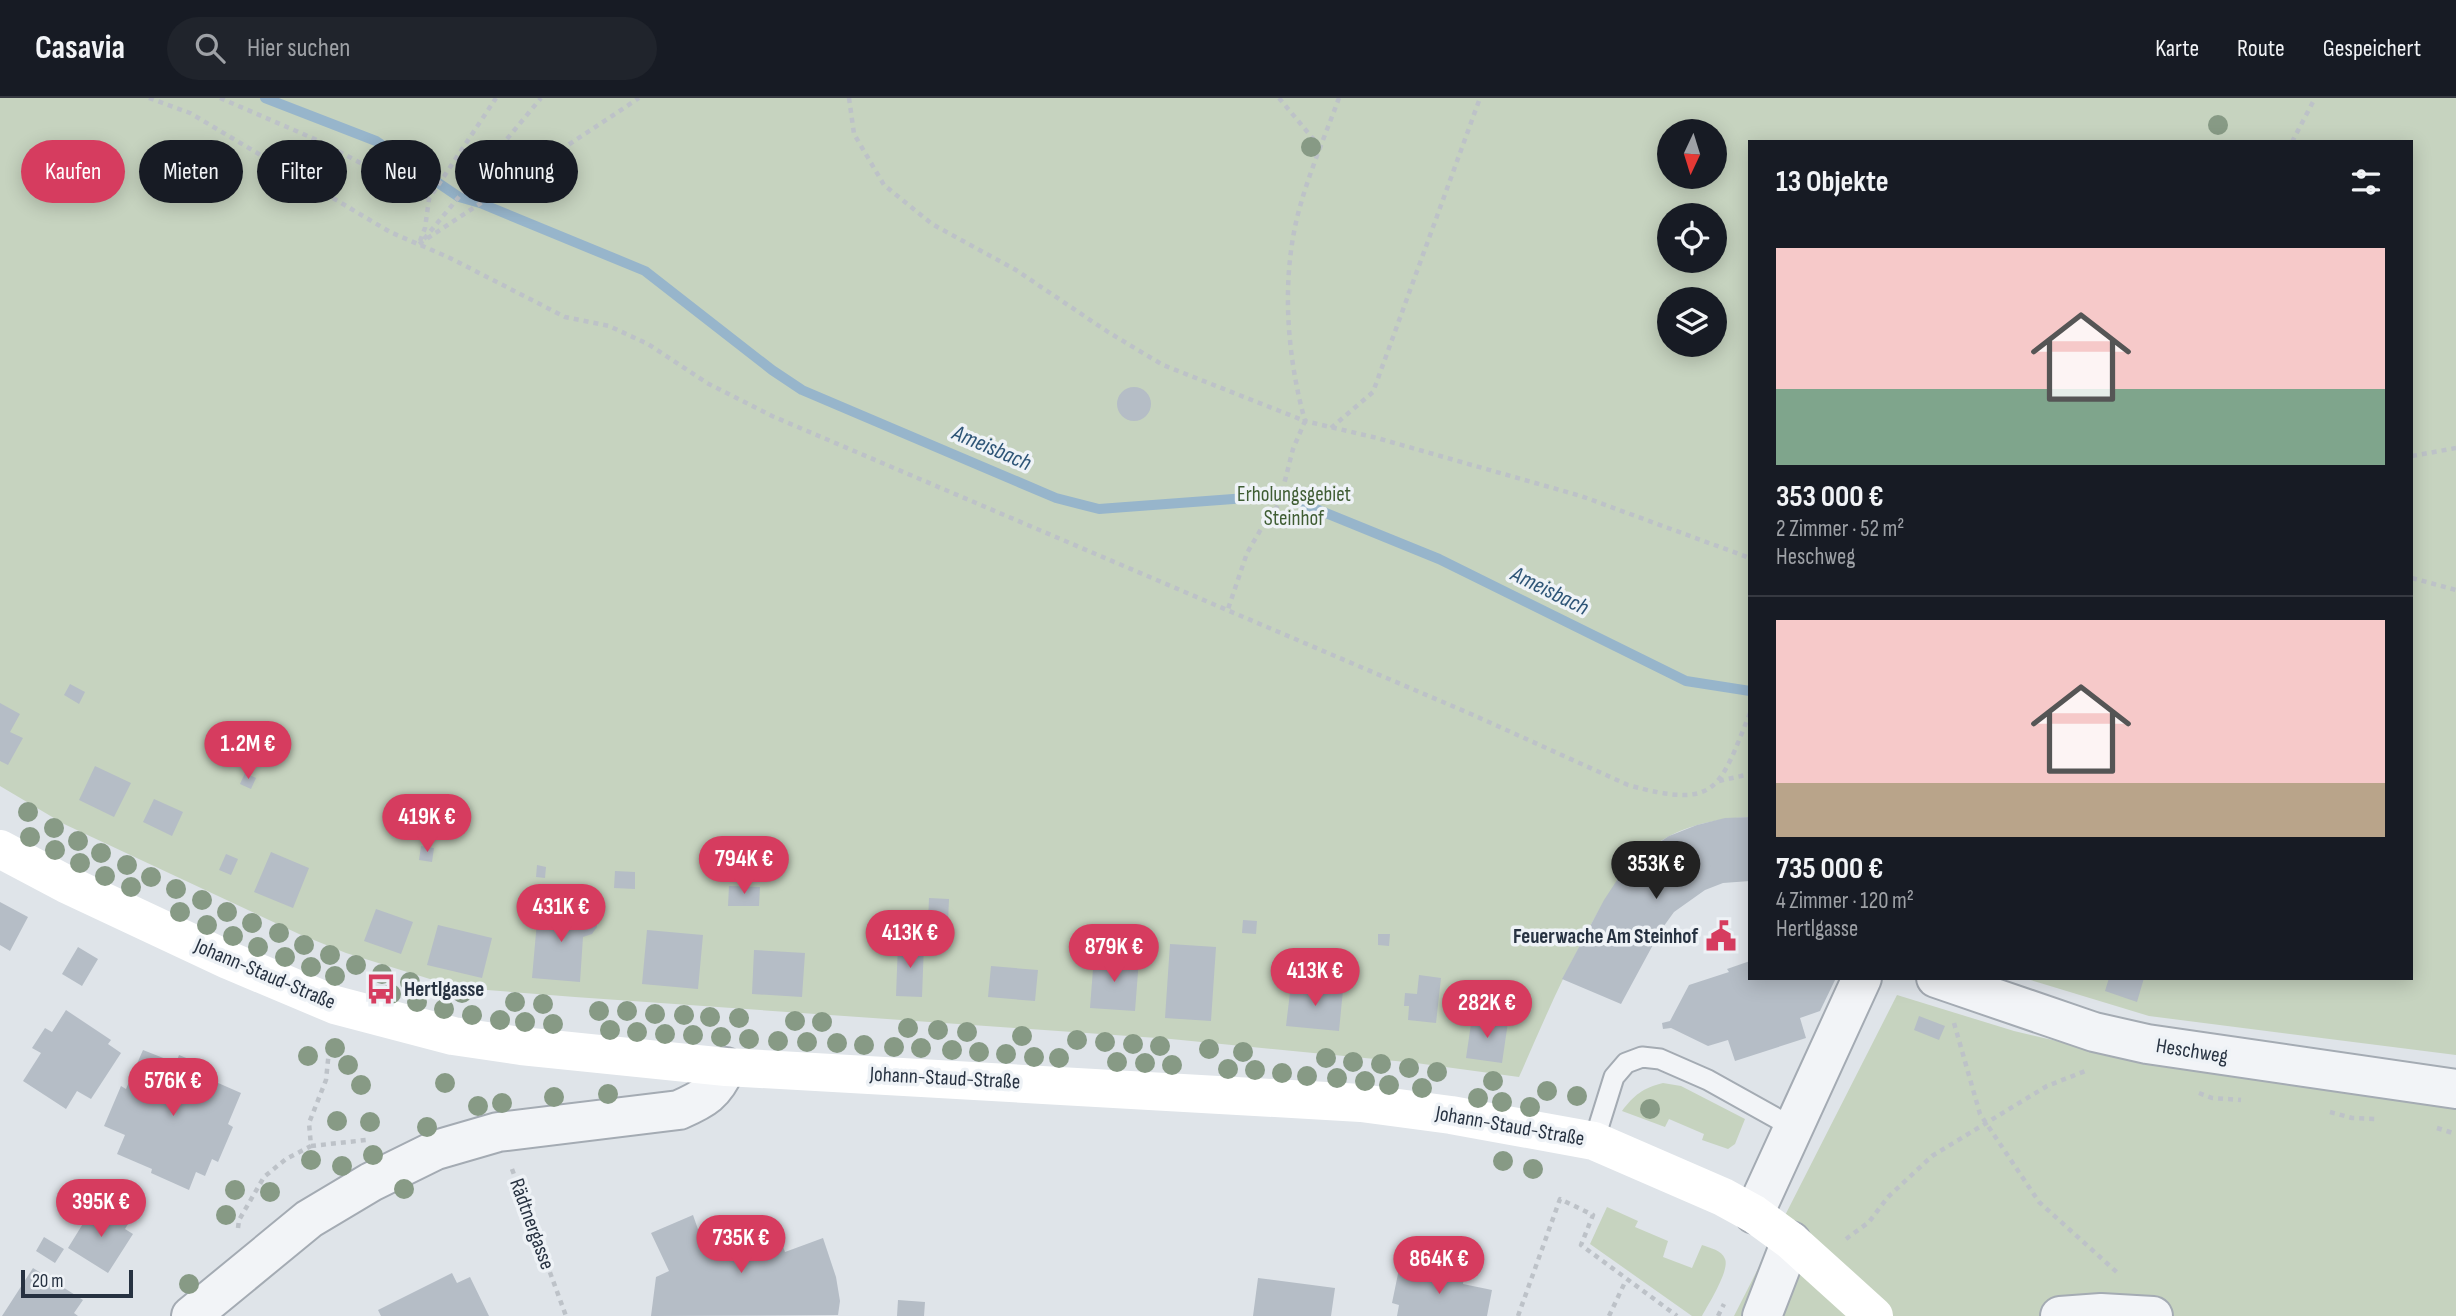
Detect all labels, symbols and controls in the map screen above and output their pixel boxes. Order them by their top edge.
search box [167,17,657,80]
text: Casavia [35,28,125,68]
icon: search [191,29,229,67]
text: Hier suchen [247,33,350,64]
text: Karte [2155,34,2199,63]
text: Route [2237,34,2285,63]
text: Gespeichert [2323,34,2421,63]
north arrow [1657,119,1727,189]
map controls [1657,119,1727,357]
chip: Kaufen [21,140,125,203]
chip: Mieten [139,140,243,203]
chip: Filter [257,140,347,203]
chip: Neu [361,140,441,203]
chip: Wohnung [455,140,578,203]
icon: filters [2347,163,2385,201]
text: 13 Objekte [1776,164,1889,200]
button: locate [1657,203,1727,273]
button: layers [1657,287,1727,357]
icon: home [2018,294,2144,420]
water label: Ameisbach [947,418,1036,477]
text: 353 000 € [1776,479,1884,515]
park label: Erholungsgebiet Steinhof [1237,482,1351,531]
text: 2 Zimmer · 52 m² [1776,515,1905,543]
text: Heschweg [1776,543,1855,571]
water label: Ameisbach [1506,560,1594,622]
icon: home [2018,666,2144,792]
pin: 1.2M € [191,722,305,781]
text: 1.2M € [220,730,276,758]
pin: 419K € [370,794,484,854]
text: 419K € [398,803,456,831]
pin: 794K € [687,836,801,896]
pin: 353K € [1599,842,1713,901]
text: 794K € [715,845,773,873]
text: 353K € [1627,850,1685,878]
text: 735 000 € [1776,851,1883,887]
pin: 431K € [504,884,618,944]
text: 4 Zimmer · 120 m² [1776,887,1914,915]
text: 431K € [533,893,590,921]
pin: 413K € [853,910,967,970]
text: Hertlgasse [1776,915,1858,943]
text: 413K € [882,919,938,947]
public building icon: Feuerwache Am Steinhof [1704,919,1738,953]
pin: 879K € [1057,924,1171,984]
place label: Feuerwache Am Steinhof [1513,924,1698,949]
street label: Johann-Staud-Straße [190,933,339,1015]
text: 879K € [1085,933,1143,961]
pin: 413K € [1258,948,1372,1008]
text: 413K € [1287,957,1343,985]
bus stop icon: Hertlgasse [364,972,398,1006]
place label: Hertlgasse [404,977,484,1002]
pin: 282K € [1430,981,1544,1040]
text: 282K € [1458,989,1516,1017]
street label: Heschweg [2154,1033,2230,1069]
pin: 576K € [116,1058,230,1118]
street label: Johann-Staud-Straße [868,1062,1021,1094]
text: 576K € [144,1067,202,1095]
street label: Johann-Staud-Straße [1433,1100,1586,1151]
street label: Rädtnergasse [504,1175,560,1273]
pin: 395K € [44,1180,158,1239]
text: 395K € [72,1188,130,1216]
pin: 735K € [684,1216,798,1275]
text: 735K € [712,1224,770,1252]
pin: 864K € [1382,1236,1496,1296]
text: 864K € [1409,1245,1469,1273]
scale bar [21,1267,133,1299]
text: 20 m [32,1270,64,1293]

